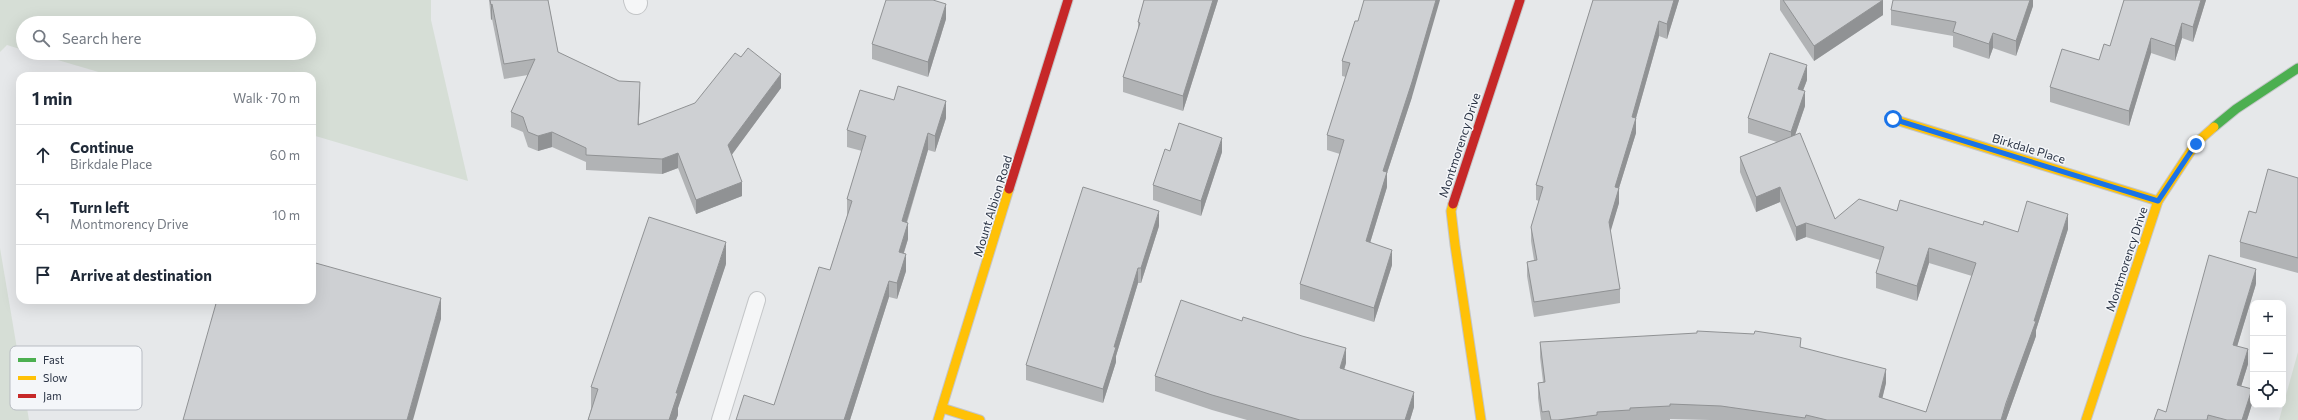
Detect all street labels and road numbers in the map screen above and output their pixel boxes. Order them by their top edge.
street label: Montmorency Drive [1435,91,1483,199]
street label: Birkdale Place [1991,130,2067,166]
street label: Mount Albion Road [970,154,1014,258]
street label: Montmorency Drive [2102,205,2150,313]

